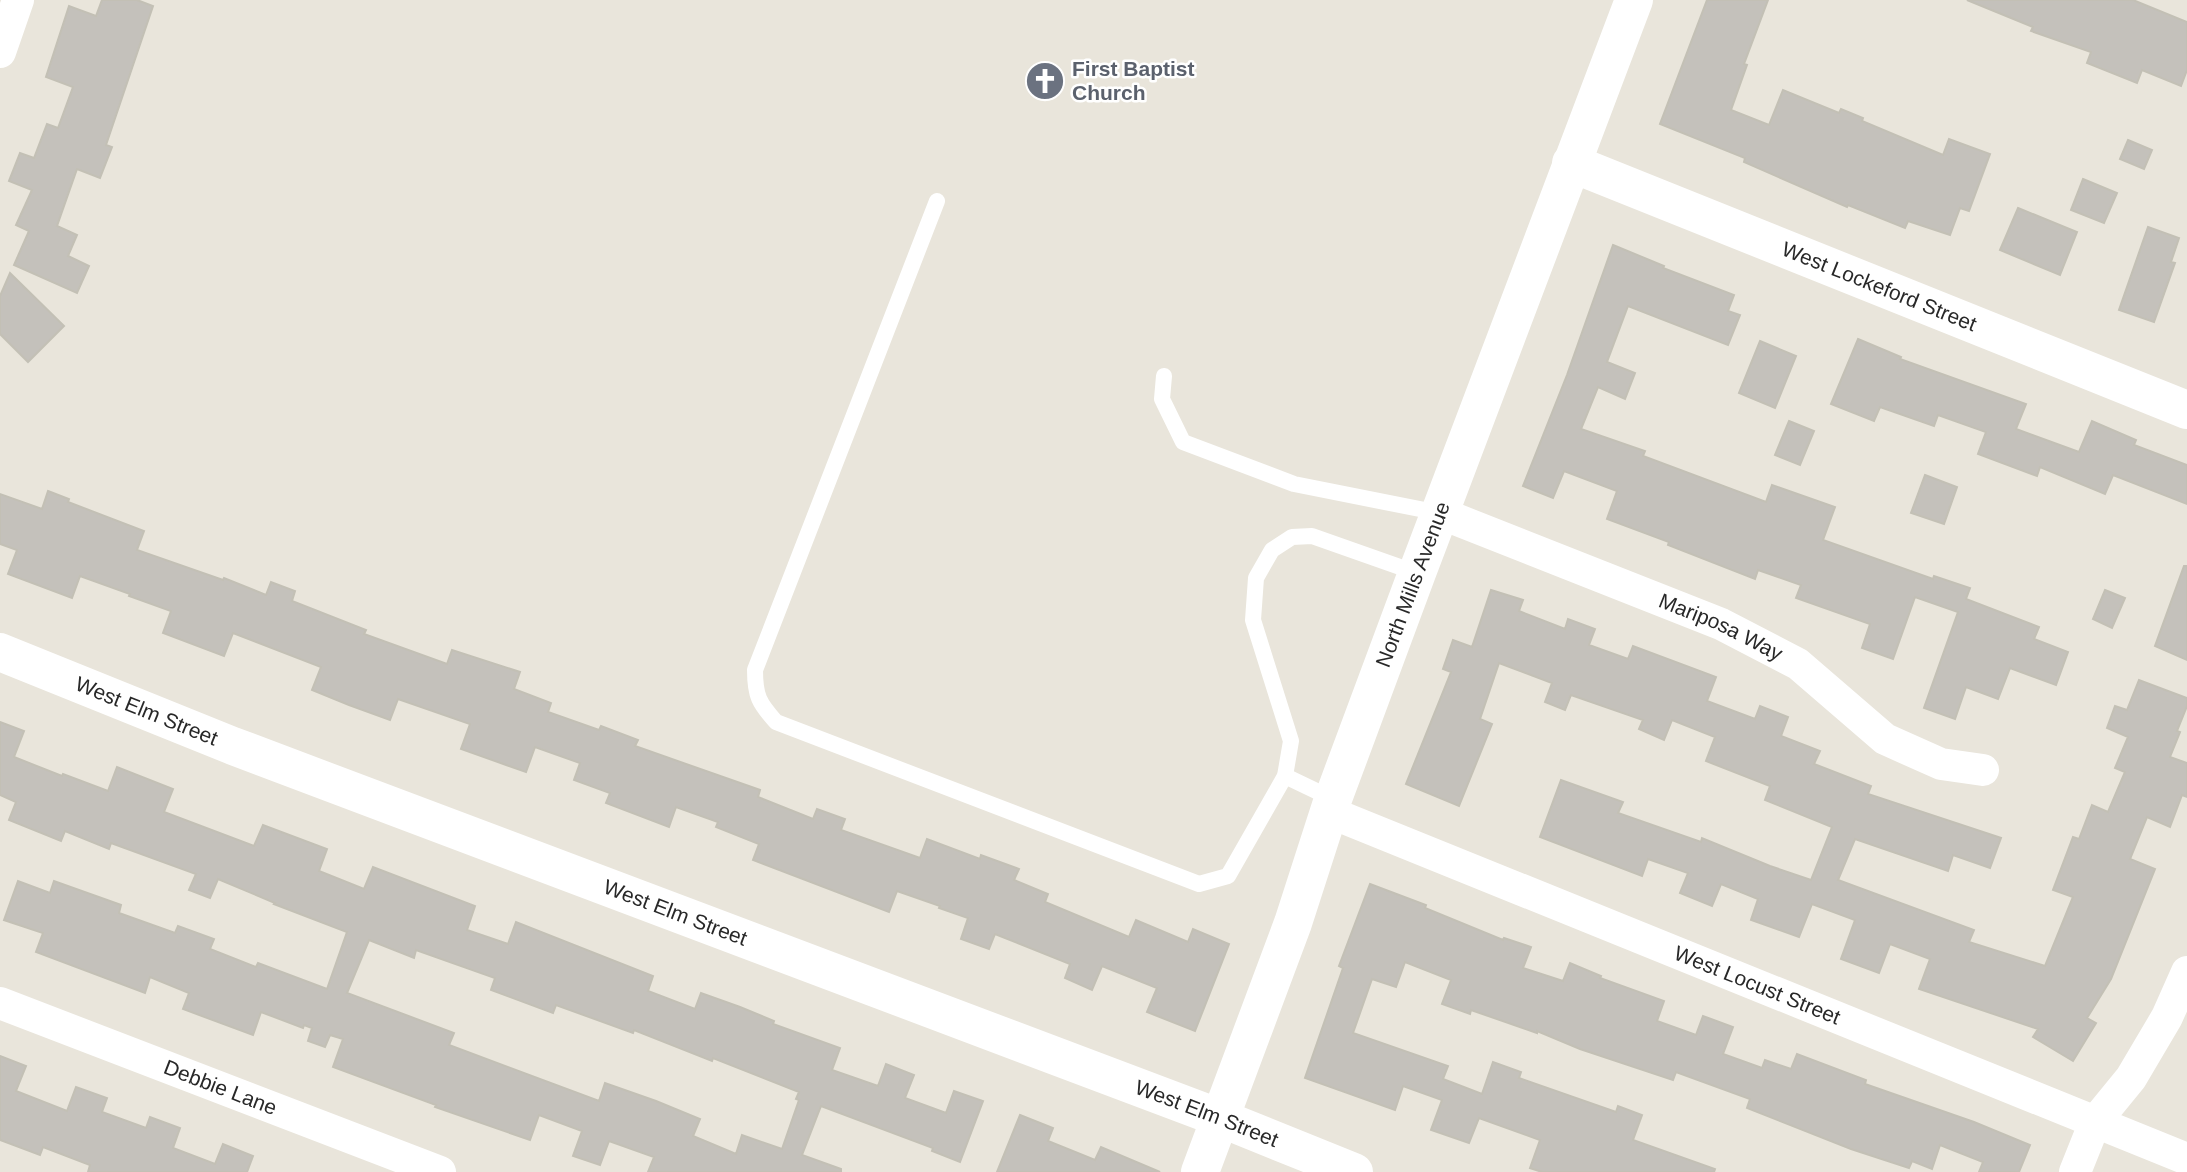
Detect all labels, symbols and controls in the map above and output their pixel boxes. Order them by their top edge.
place label: First Baptist Church [1072,57,1195,104]
church icon: First Baptist Church [1024,60,1066,102]
street label: West Lockeford Street [1779,237,1980,335]
street label: North Mills Avenue [1371,498,1454,670]
street label: Mariposa Way [1656,589,1787,665]
street label: West Elm Street [72,672,221,750]
street label: West Elm Street [601,875,751,950]
street label: West Locust Street [1671,941,1844,1029]
street label: Debbie Lane [161,1055,280,1119]
street label: West Elm Street [1132,1075,1282,1151]

